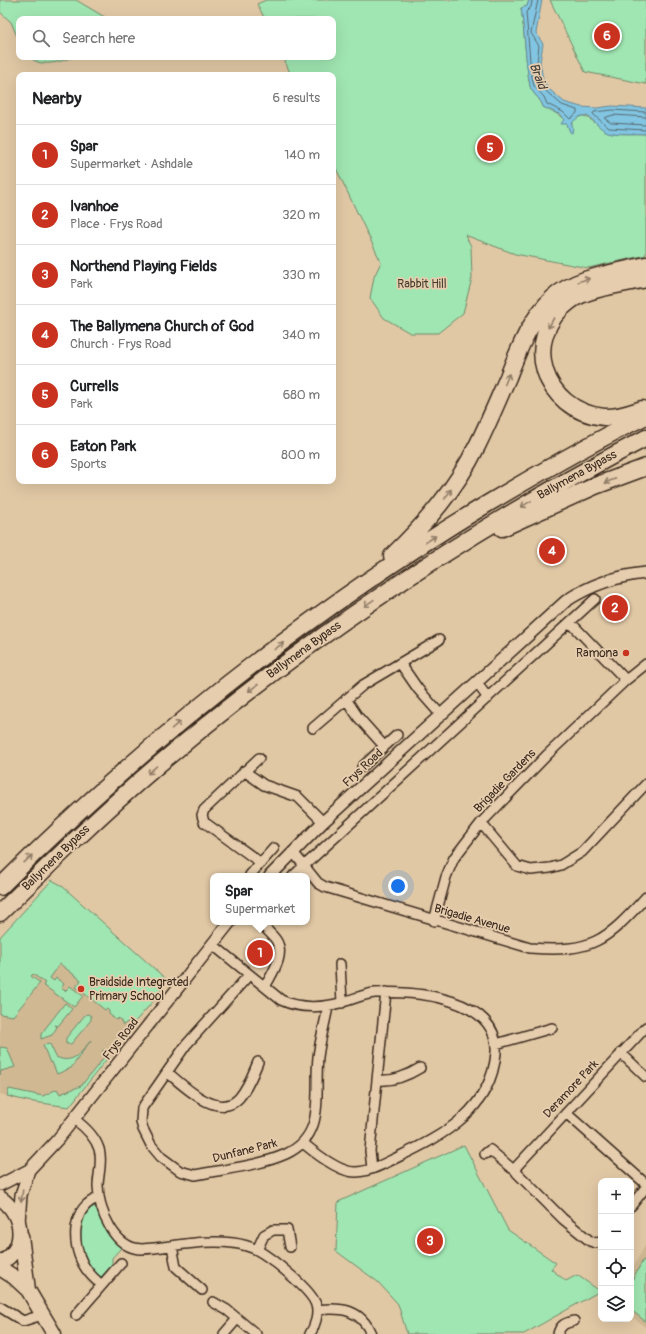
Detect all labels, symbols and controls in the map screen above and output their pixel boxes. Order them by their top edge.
search box [16,16,336,60]
pin: 6 [594,21,620,51]
icon: search [30,27,52,49]
text: Search here [62,29,135,48]
water label: Braid [526,61,551,93]
text: Nearby [32,88,81,109]
text: 6 results [273,90,320,106]
pin: 5 [477,133,503,163]
text: Spar [70,137,98,156]
text: 1 [42,147,48,163]
text: 140 m [284,147,320,163]
text: Supermarket · Ashdale [70,156,193,172]
text: Ivanhoe [70,197,118,216]
text: 2 [41,207,49,223]
text: 320 m [282,207,320,223]
text: Place · Frys Road [70,216,163,232]
text: Northend Playing Fields [70,257,217,276]
text: 3 [41,267,49,283]
text: 330 m [282,267,320,283]
text: Park [70,276,93,292]
one-way arrow [578,276,590,284]
park label: Rabbit Hill [397,277,447,292]
text: The Ballymena Church of God [70,317,254,336]
one-way arrow [547,317,554,329]
text: 4 [41,327,49,343]
text: 340 m [282,327,320,343]
text: Church · Frys Road [70,336,171,352]
one-way arrow [504,373,511,385]
text: Currells [70,377,118,396]
text: 5 [41,387,49,403]
text: 680 m [283,387,320,403]
text: Park [70,396,93,412]
text: Eaton Park [70,437,136,456]
text: 6 [41,447,49,463]
text: 800 m [281,447,320,463]
street label: Ballymena Bypass [535,447,620,503]
text: Sports [70,456,106,472]
one-way arrow [604,477,616,485]
one-way arrow [444,489,452,500]
one-way arrow [520,500,532,508]
one-way arrow [425,535,436,543]
pin: 4 [539,536,565,566]
pin: 2 [602,593,628,623]
one-way arrow [364,599,375,607]
street label: Ballymena Bypass [264,618,345,682]
one-way arrow [273,642,284,650]
place label: Ramona [576,646,618,661]
marker: Ramona [621,648,631,658]
one-way arrow [247,684,258,692]
one-way arrow [171,721,182,730]
street label: Frys Road [340,746,386,790]
street label: Brigadie Gardens [471,746,540,816]
one-way arrow [147,766,157,775]
street label: Ballymena Bypass [19,821,93,894]
one-way arrow [23,854,33,864]
popup [210,873,310,925]
your location [388,876,408,896]
text: Spar [225,882,253,901]
text: Supermarket [225,901,295,917]
street label: Brigadie Avenue [432,901,512,937]
pin: 1 [247,938,273,968]
place label: Braidside Integrated Primary School [89,975,189,1004]
marker: Braidside Integrated Primary School [76,984,86,994]
street label: Frys Road [100,1015,142,1063]
street label: Deramore Park [540,1057,602,1121]
street label: Dunfane Park [211,1136,279,1166]
map controls [598,1178,634,1322]
button: + [598,1178,634,1214]
one-way arrow [18,1189,25,1202]
button: − [598,1214,634,1250]
pin: 3 [417,1226,443,1256]
button: locate [598,1250,634,1286]
button: layers [598,1286,634,1322]

